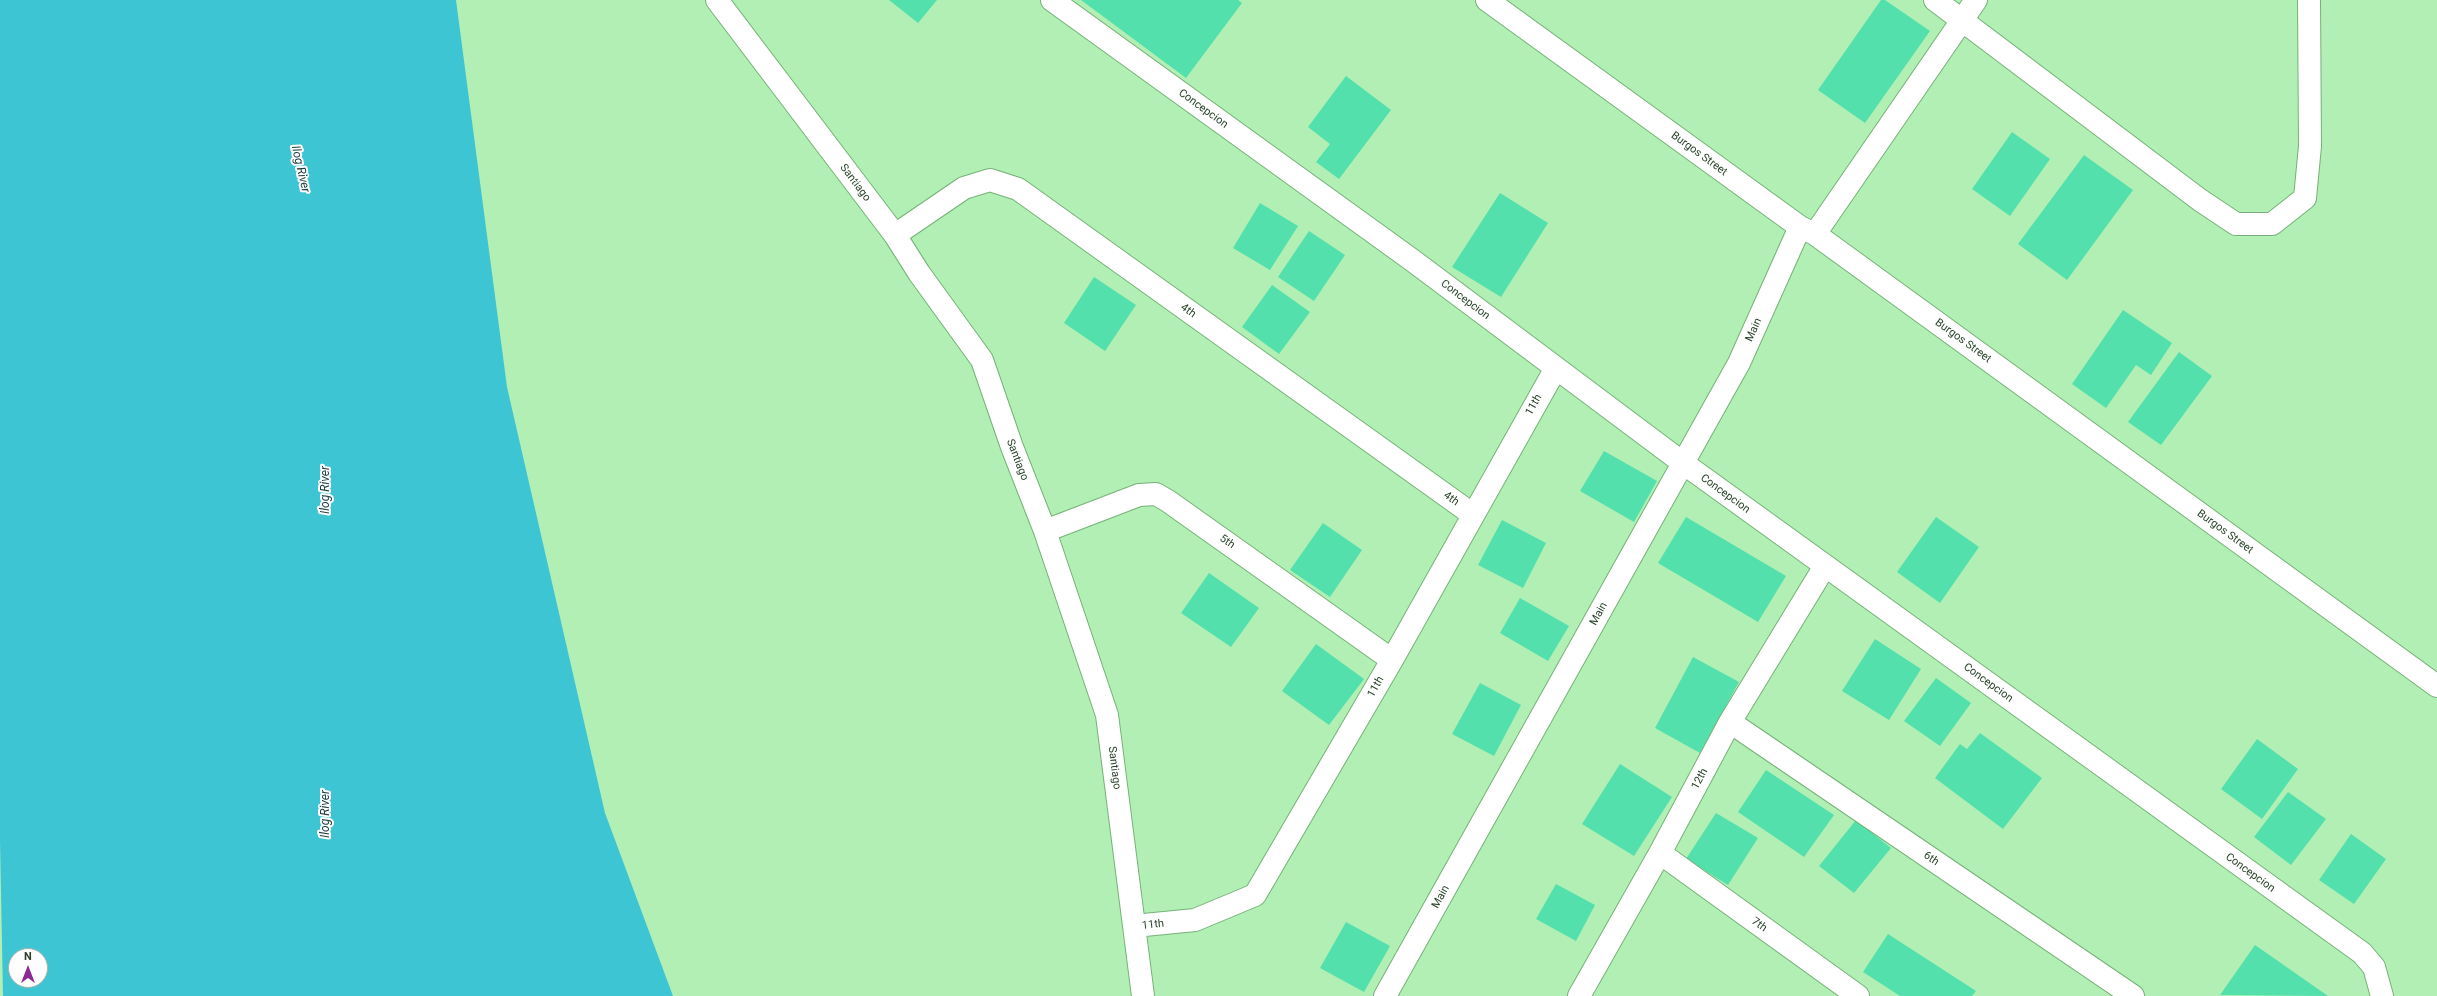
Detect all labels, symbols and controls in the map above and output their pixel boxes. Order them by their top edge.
street label: Concepcion [1176,87,1230,131]
street label: Burgos Street [1668,129,1730,179]
water label: Ilog River [288,144,312,194]
street label: Santiago [837,162,873,204]
street label: Concepcion [1438,277,1492,323]
street label: 4th [1178,301,1198,321]
street label: Main [1743,316,1765,344]
street label: Burgos Street [1932,316,1994,366]
street label: 11th [1523,392,1545,418]
street label: Santiago [1003,437,1031,483]
water label: Ilog River [319,466,333,514]
street label: Concepcion [1698,472,1752,516]
street label: 4th [1441,489,1461,509]
street label: Burgos Street [2194,507,2256,557]
street label: 5th [1217,532,1237,552]
street label: Main [1587,600,1611,628]
street label: Concepcion [1961,661,2015,705]
street label: 11th [1365,674,1387,700]
street label: Santiago [1105,746,1123,790]
street label: 12th [1689,766,1711,792]
water label: Ilog River [319,790,333,838]
street label: 6th [1921,849,1941,869]
street label: Concepcion [2223,851,2277,895]
street label: Main [1429,883,1453,911]
street label: 7th [1749,915,1769,935]
street label: 11th [1141,917,1165,933]
north arrow [8,948,48,988]
text: N [24,950,32,963]

